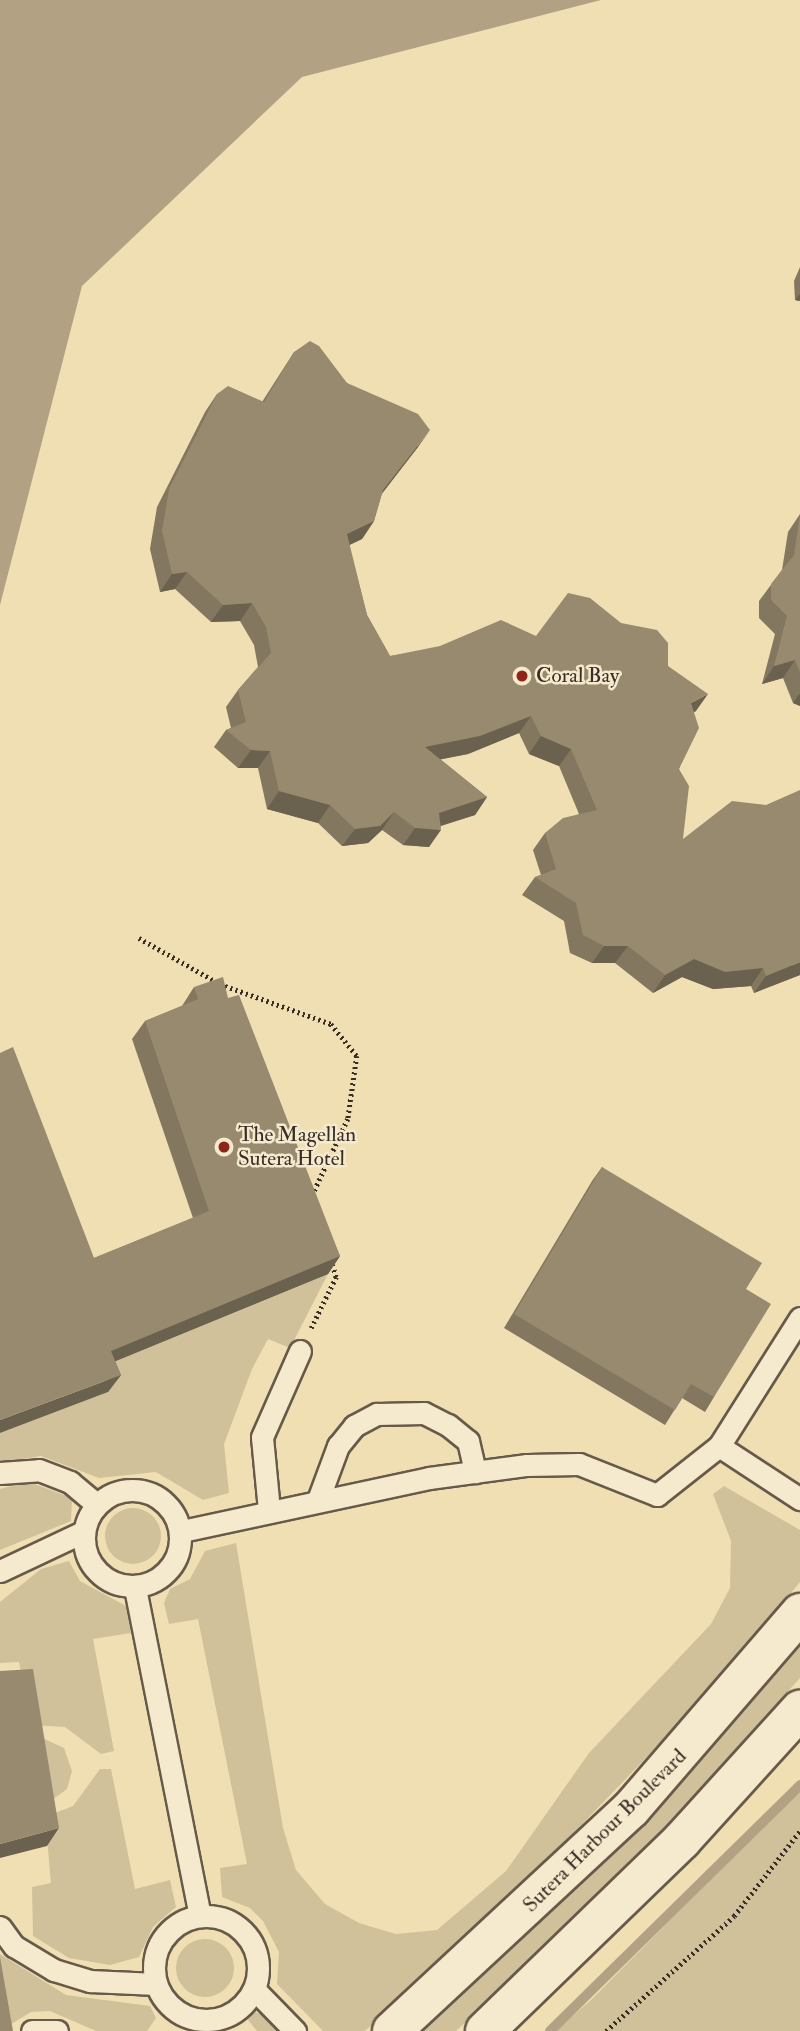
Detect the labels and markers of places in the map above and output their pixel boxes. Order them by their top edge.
place label: Coral Bay [536,663,619,689]
marker: Coral Bay [514,668,530,684]
place label: The Magellan Sutera Hotel [238,1122,356,1172]
marker: The Magellan Sutera Hotel [216,1139,232,1155]

